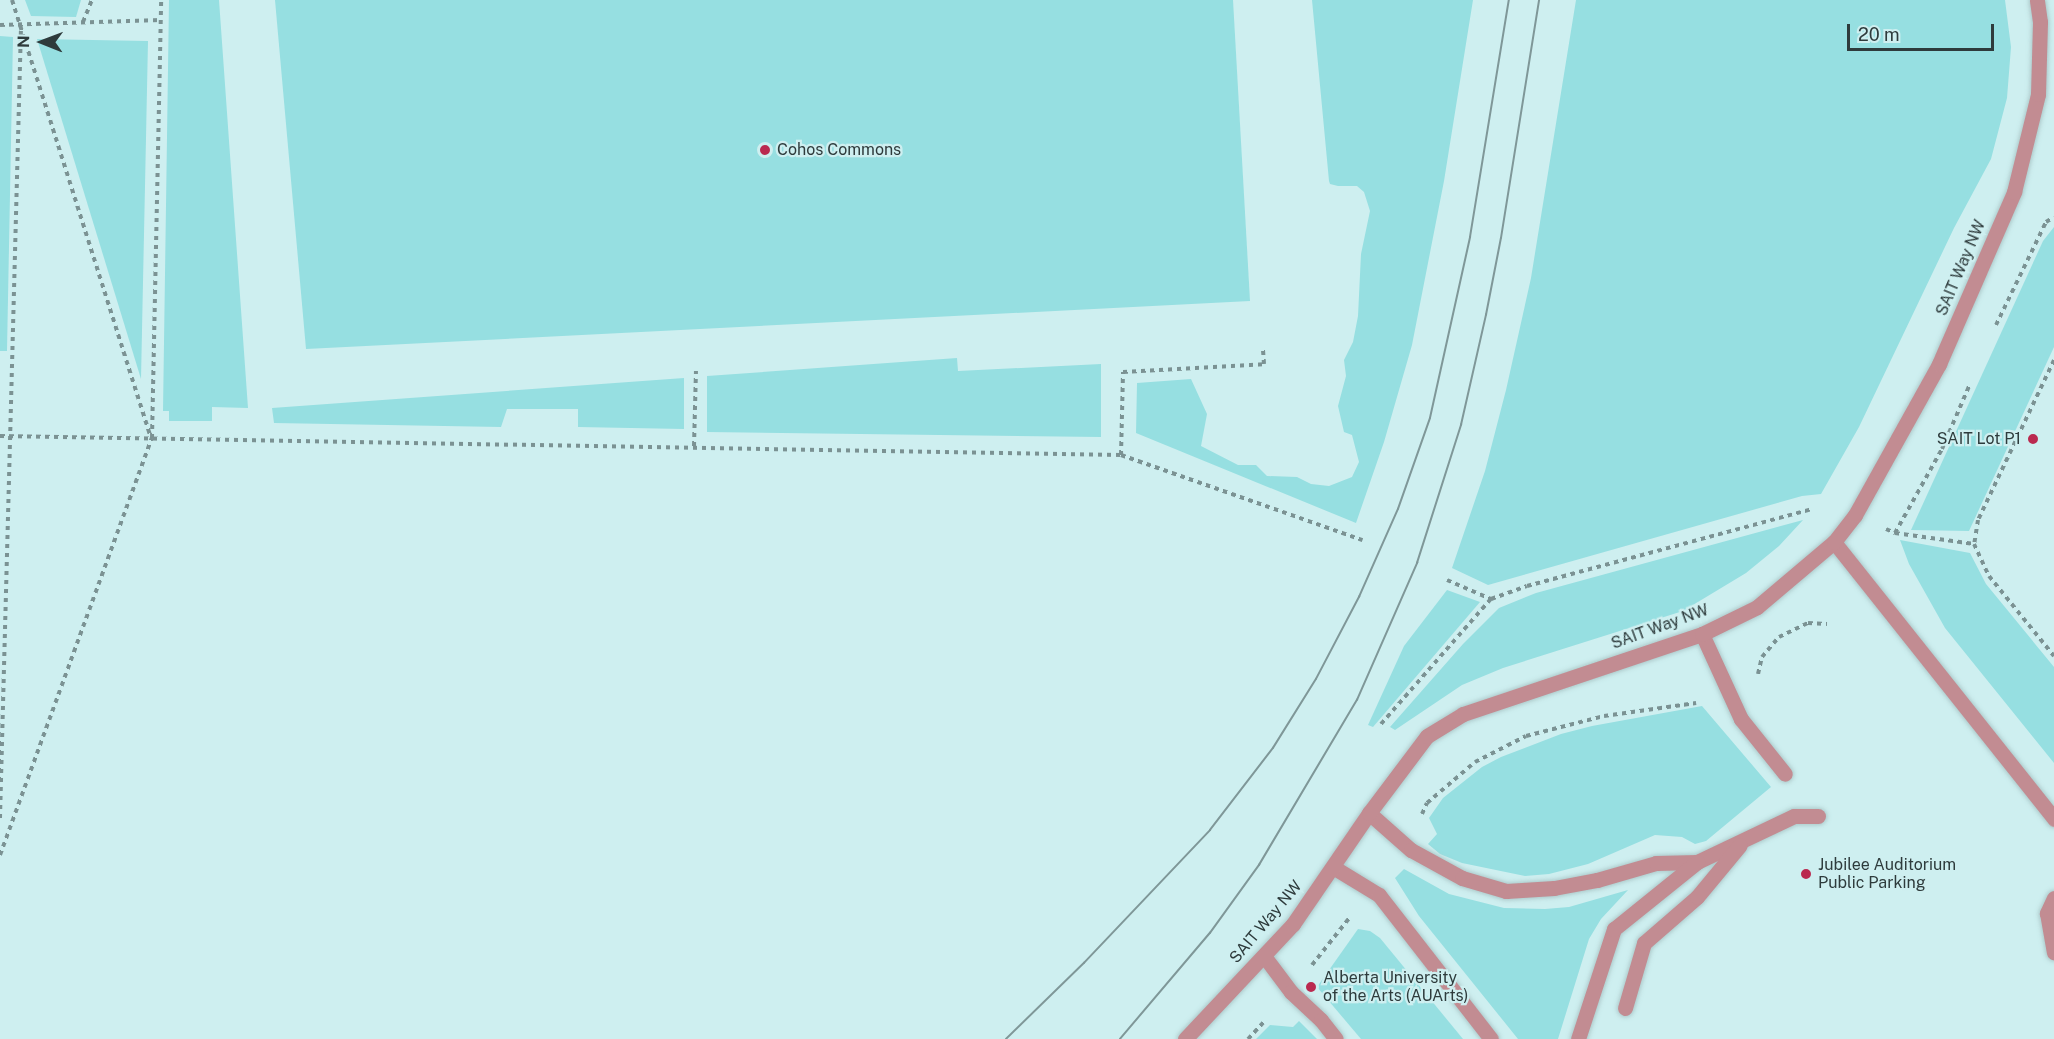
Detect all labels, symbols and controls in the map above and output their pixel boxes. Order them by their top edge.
north arrow [12,12,72,72]
scale bar [1850,12,1997,50]
text: 20 m [1858,24,1900,45]
text: N [14,35,33,48]
place label: Cohos Commons [777,140,901,160]
marker: Cohos Commons [758,143,772,157]
street label: SAIT Way NW [1932,217,1990,319]
place label: SAIT Lot P1 [1937,429,2021,449]
marker: SAIT Lot P1 [2026,432,2040,446]
street label: SAIT Way NW [1608,600,1712,654]
place label: Jubilee Auditorium Public Parking [1818,855,1956,893]
marker: Jubilee Auditorium Public Parking [1799,867,1813,881]
street label: SAIT Way NW [1226,877,1306,967]
place label: Alberta University of the Arts (AUArts) [1323,968,1469,1006]
marker: Alberta University of the Arts (AUArts) [1304,980,1318,994]

